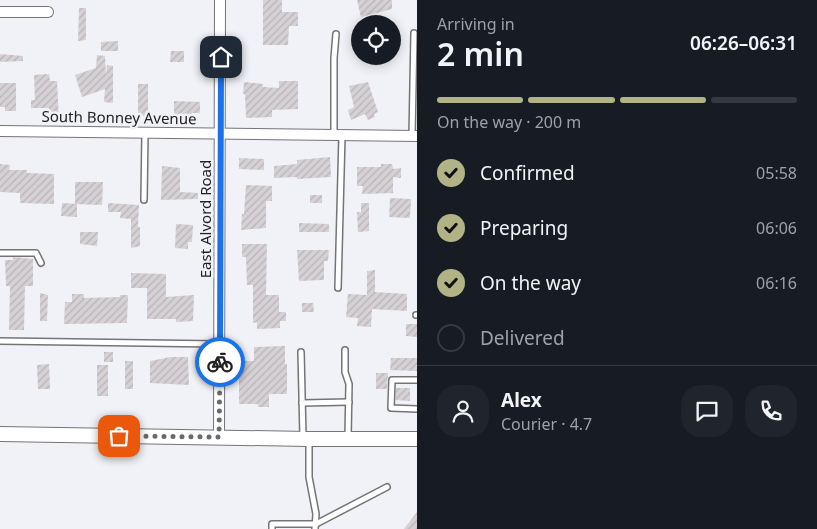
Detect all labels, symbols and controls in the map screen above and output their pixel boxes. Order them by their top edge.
text: Arriving in [437,13,515,35]
map controls [351,15,401,65]
button: locate [351,15,401,65]
text: 06:26–06:31 [690,30,797,56]
text: 2 min [437,32,524,75]
pin [200,36,242,78]
icon: home [207,43,235,71]
street label: South Bonney Avenue [41,106,197,128]
text: On the way · 200 m [437,111,581,133]
icon: check [437,159,465,187]
street label: East Alvord Road [195,160,215,278]
text: Confirmed [480,160,575,186]
text: 05:58 [756,162,797,184]
icon: check [437,214,465,242]
text: Preparing [480,215,568,241]
text: 06:06 [756,217,797,239]
icon: check [437,269,465,297]
text: On the way [480,270,581,296]
text: 06:16 [756,272,797,294]
text: Delivered [480,325,565,351]
courier [195,337,245,387]
icon: bike [206,348,234,376]
button: person [437,385,489,437]
button: chat [681,385,733,437]
button: phone [745,385,797,437]
text: Alex [501,387,542,413]
text: Courier · 4.7 [501,413,592,435]
pin [98,415,140,457]
icon: bag [105,422,133,450]

